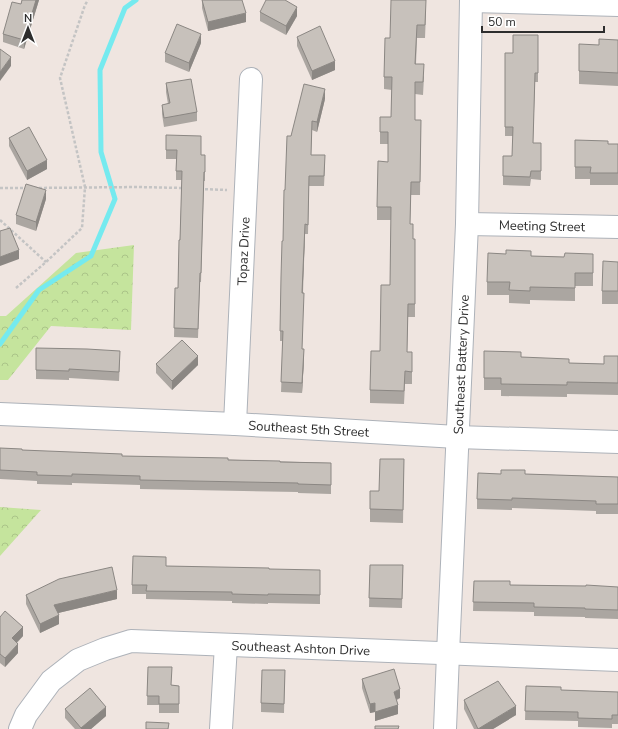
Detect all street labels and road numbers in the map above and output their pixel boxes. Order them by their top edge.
street label: Topaz Drive [233,216,255,286]
street label: Meeting Street [499,217,586,236]
street label: Southeast Battery Drive [450,294,474,435]
street label: Southeast 5th Street [248,417,370,442]
street label: Southeast Ashton Drive [231,637,371,660]

